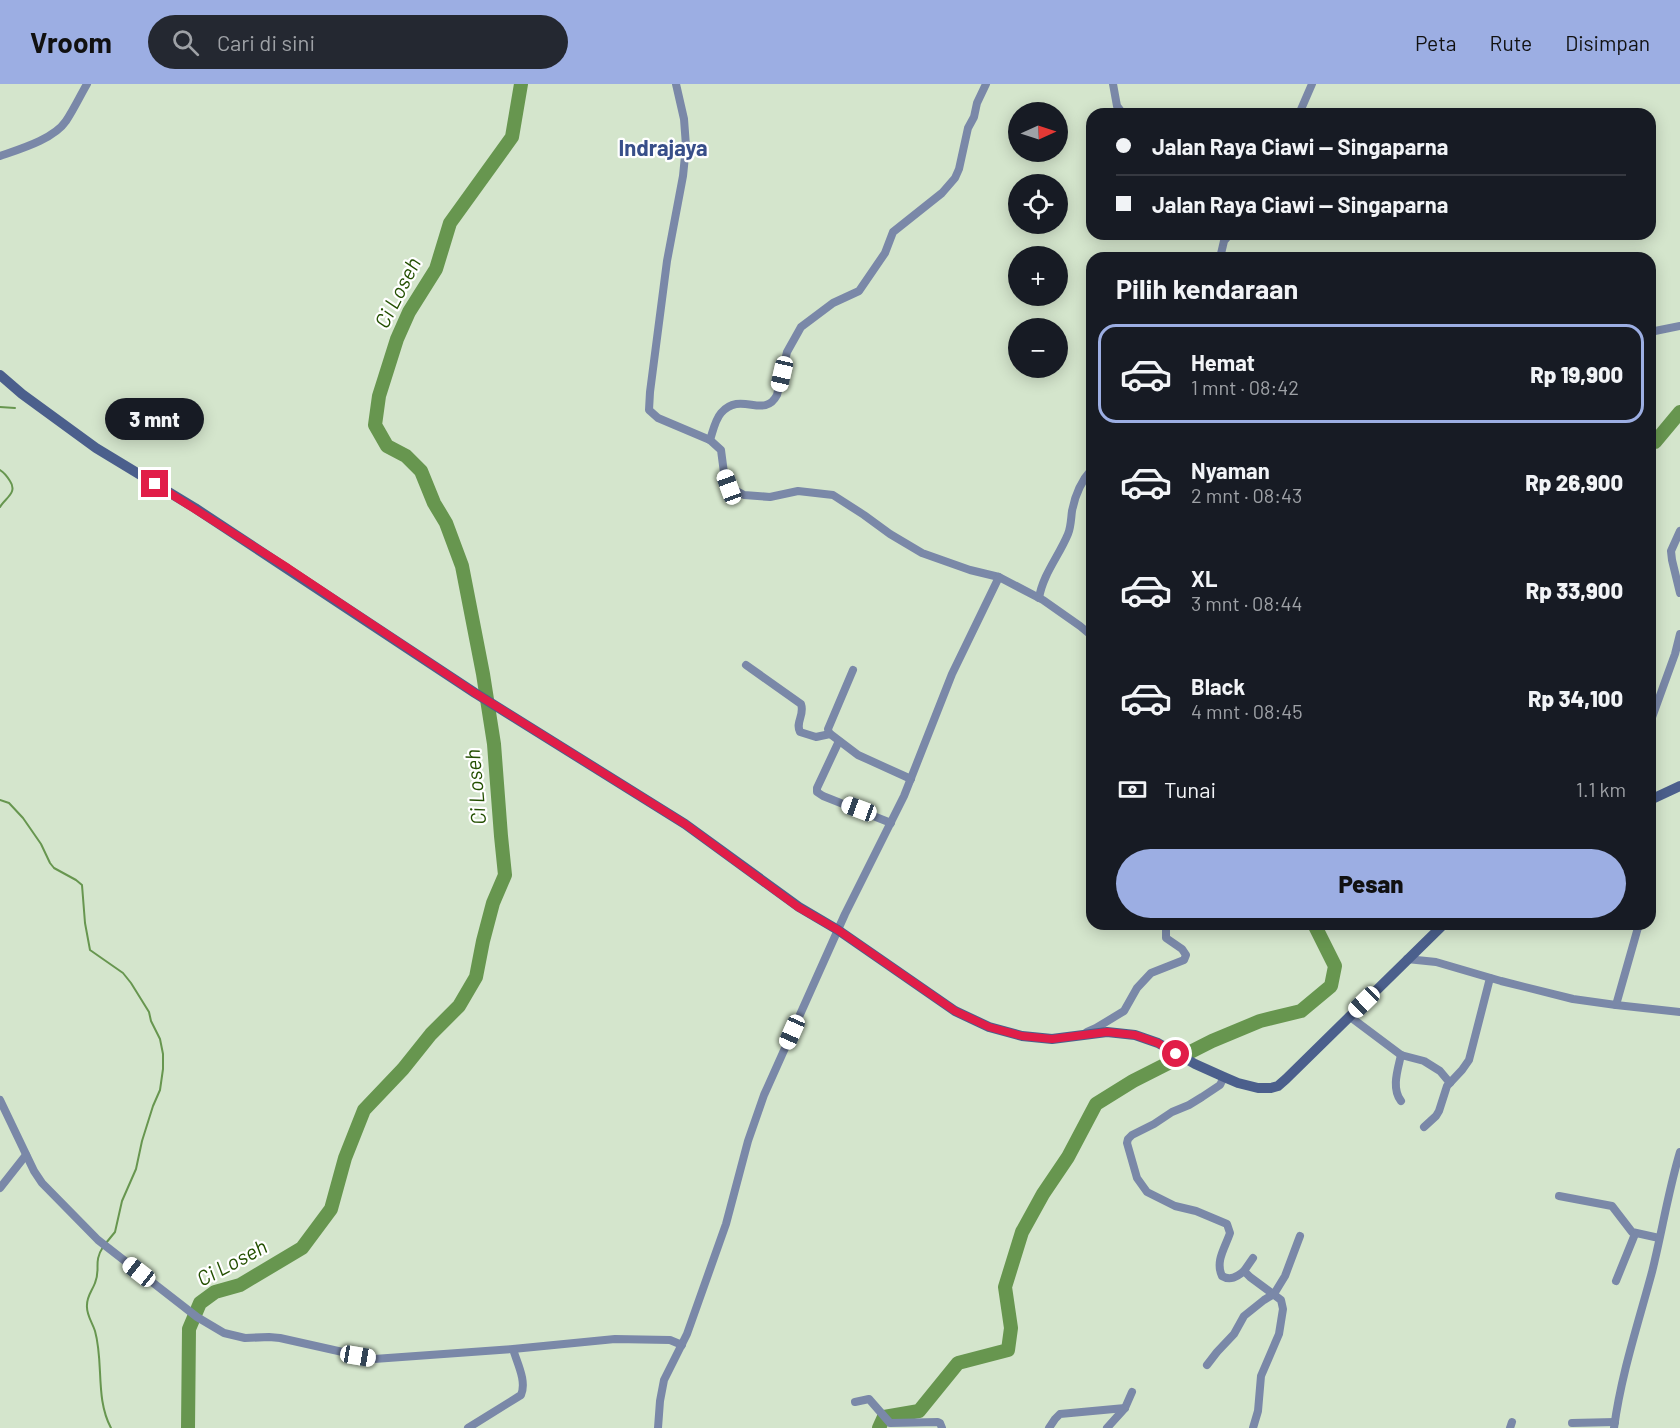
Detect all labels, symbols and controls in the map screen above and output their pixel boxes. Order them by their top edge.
search box [148,15,568,69]
text: Vroom [30,25,112,59]
icon: search [169,26,202,59]
text: Cari di sini [217,29,315,55]
text: Peta [1415,30,1457,55]
text: Rute [1490,30,1532,55]
text: Disimpan [1565,30,1650,55]
north arrow [1008,102,1068,162]
map controls [1008,102,1068,378]
text: Jalan Raya Ciawi — Singaparna [1152,133,1448,159]
district label: Indrajaya [618,134,708,160]
button: locate [1008,174,1068,234]
text: Jalan Raya Ciawi — Singaparna [1152,191,1448,217]
button: + [1008,246,1068,306]
water label: Ci Loseh [368,253,425,332]
text: Pilih kendaraan [1116,272,1298,304]
button: − [1008,318,1068,378]
icon: car [1119,347,1173,401]
text: Hemat [1191,349,1255,375]
car [769,354,795,394]
text: Rp 19,900 [1530,361,1623,387]
text: 1 mnt · 08:42 [1191,375,1299,399]
callout: 3 mnt [106,397,204,439]
text: 3 mnt [129,407,180,431]
icon: car [1119,455,1173,509]
text: Nyaman [1191,457,1270,483]
car [714,467,744,507]
text: Rp 26,900 [1525,469,1623,495]
route end [141,470,168,497]
text: 2 mnt · 08:43 [1191,483,1302,507]
icon: car [1119,563,1173,617]
text: XL [1191,565,1217,591]
text: Rp 33,900 [1526,577,1623,603]
text: 3 mnt · 08:44 [1191,591,1303,615]
icon: car [1119,671,1173,725]
text: Black [1191,673,1245,699]
text: Rp 34,100 [1528,685,1623,711]
text: 4 mnt · 08:45 [1191,699,1303,723]
water label: Ci Loseh [459,748,490,826]
icon: cash [1116,773,1149,806]
text: Tunai [1164,776,1216,802]
text: 1.1 km [1576,777,1626,801]
car [839,794,879,824]
button: Pesan [1116,849,1626,918]
car [1345,983,1383,1021]
car [776,1012,808,1052]
route start [1162,1040,1189,1067]
water label: Ci Loseh [192,1233,271,1291]
car [119,1254,159,1290]
car [339,1344,377,1368]

